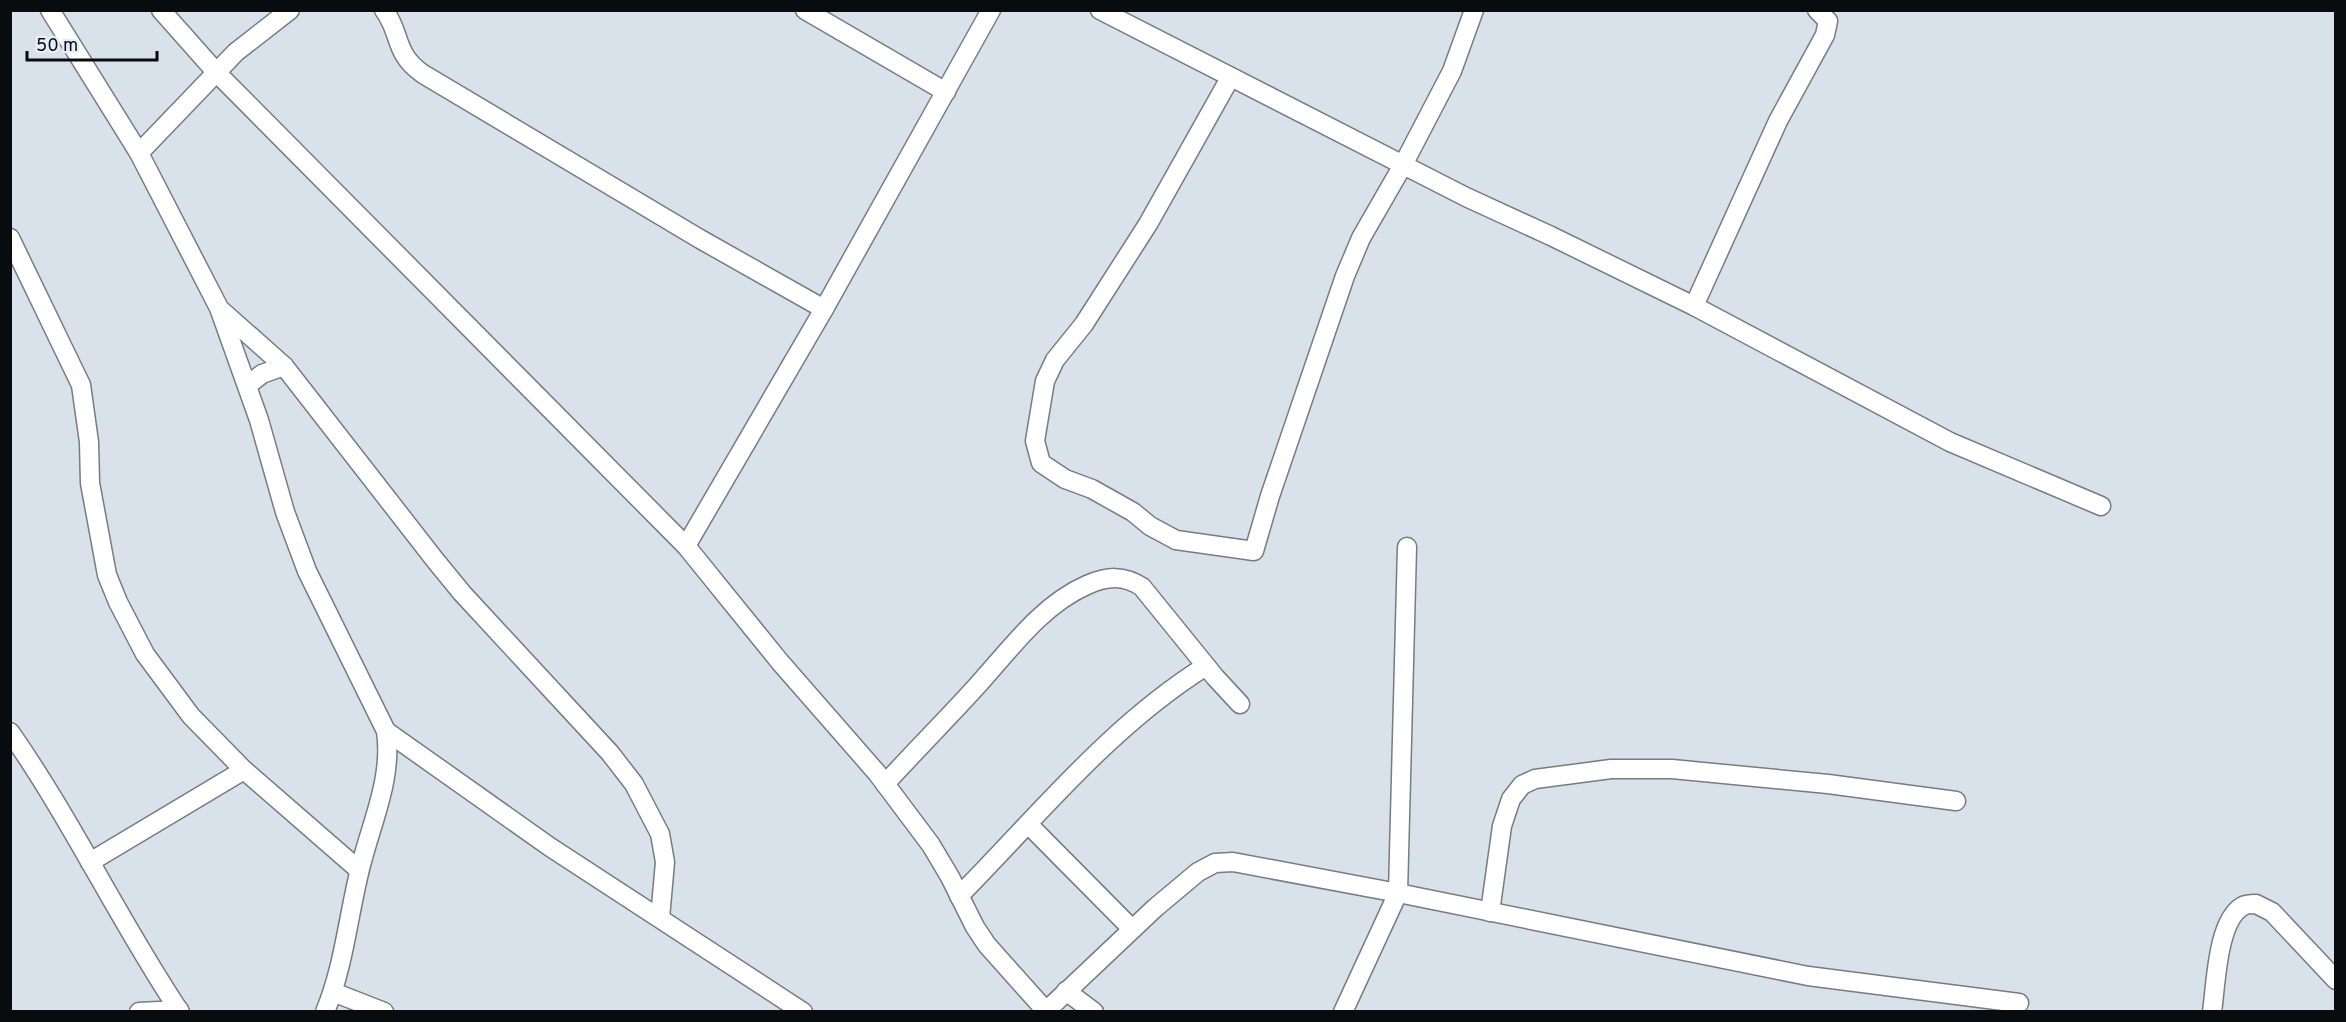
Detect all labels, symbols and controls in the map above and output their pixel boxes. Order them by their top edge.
scale bar [27,24,158,62]
text: 50 m [36,35,78,58]

